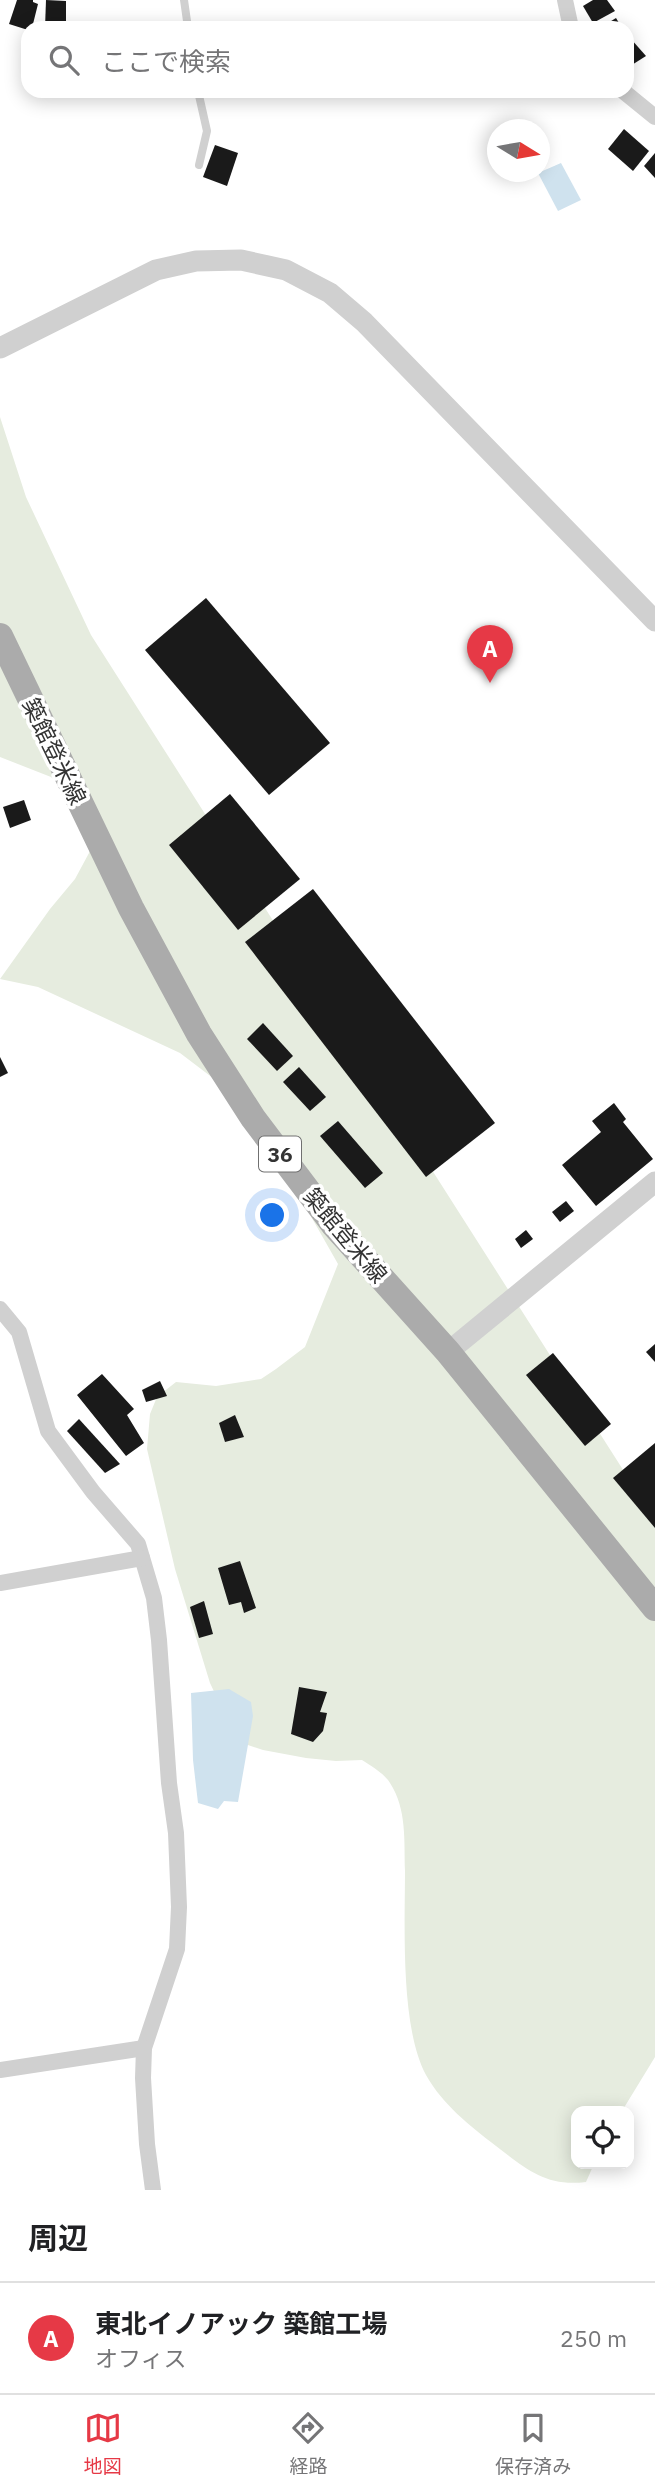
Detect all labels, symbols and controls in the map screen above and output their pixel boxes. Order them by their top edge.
search box [21,21,634,98]
icon: search [45,41,83,79]
text: ここで検索 [101,44,231,78]
north arrow [487,119,550,182]
pin: A [467,625,513,683]
street label: 築館登米線 [16,693,94,809]
road number: 36 [259,1136,301,1172]
street label: 築館登米線 [298,1181,394,1289]
your location [255,1198,289,1232]
map controls [571,2106,634,2169]
button: locate [571,2106,634,2169]
text: 周辺 [28,2218,88,2257]
text: 東北イノアック 築館工場 [95,2306,387,2340]
text: A [43,2323,59,2353]
text: 250 m [560,2323,627,2353]
text: オフィス [95,2343,187,2373]
tab: 地図 [84,2409,122,2478]
tab: 経路 [289,2409,327,2478]
tab: 保存済み [495,2409,571,2478]

